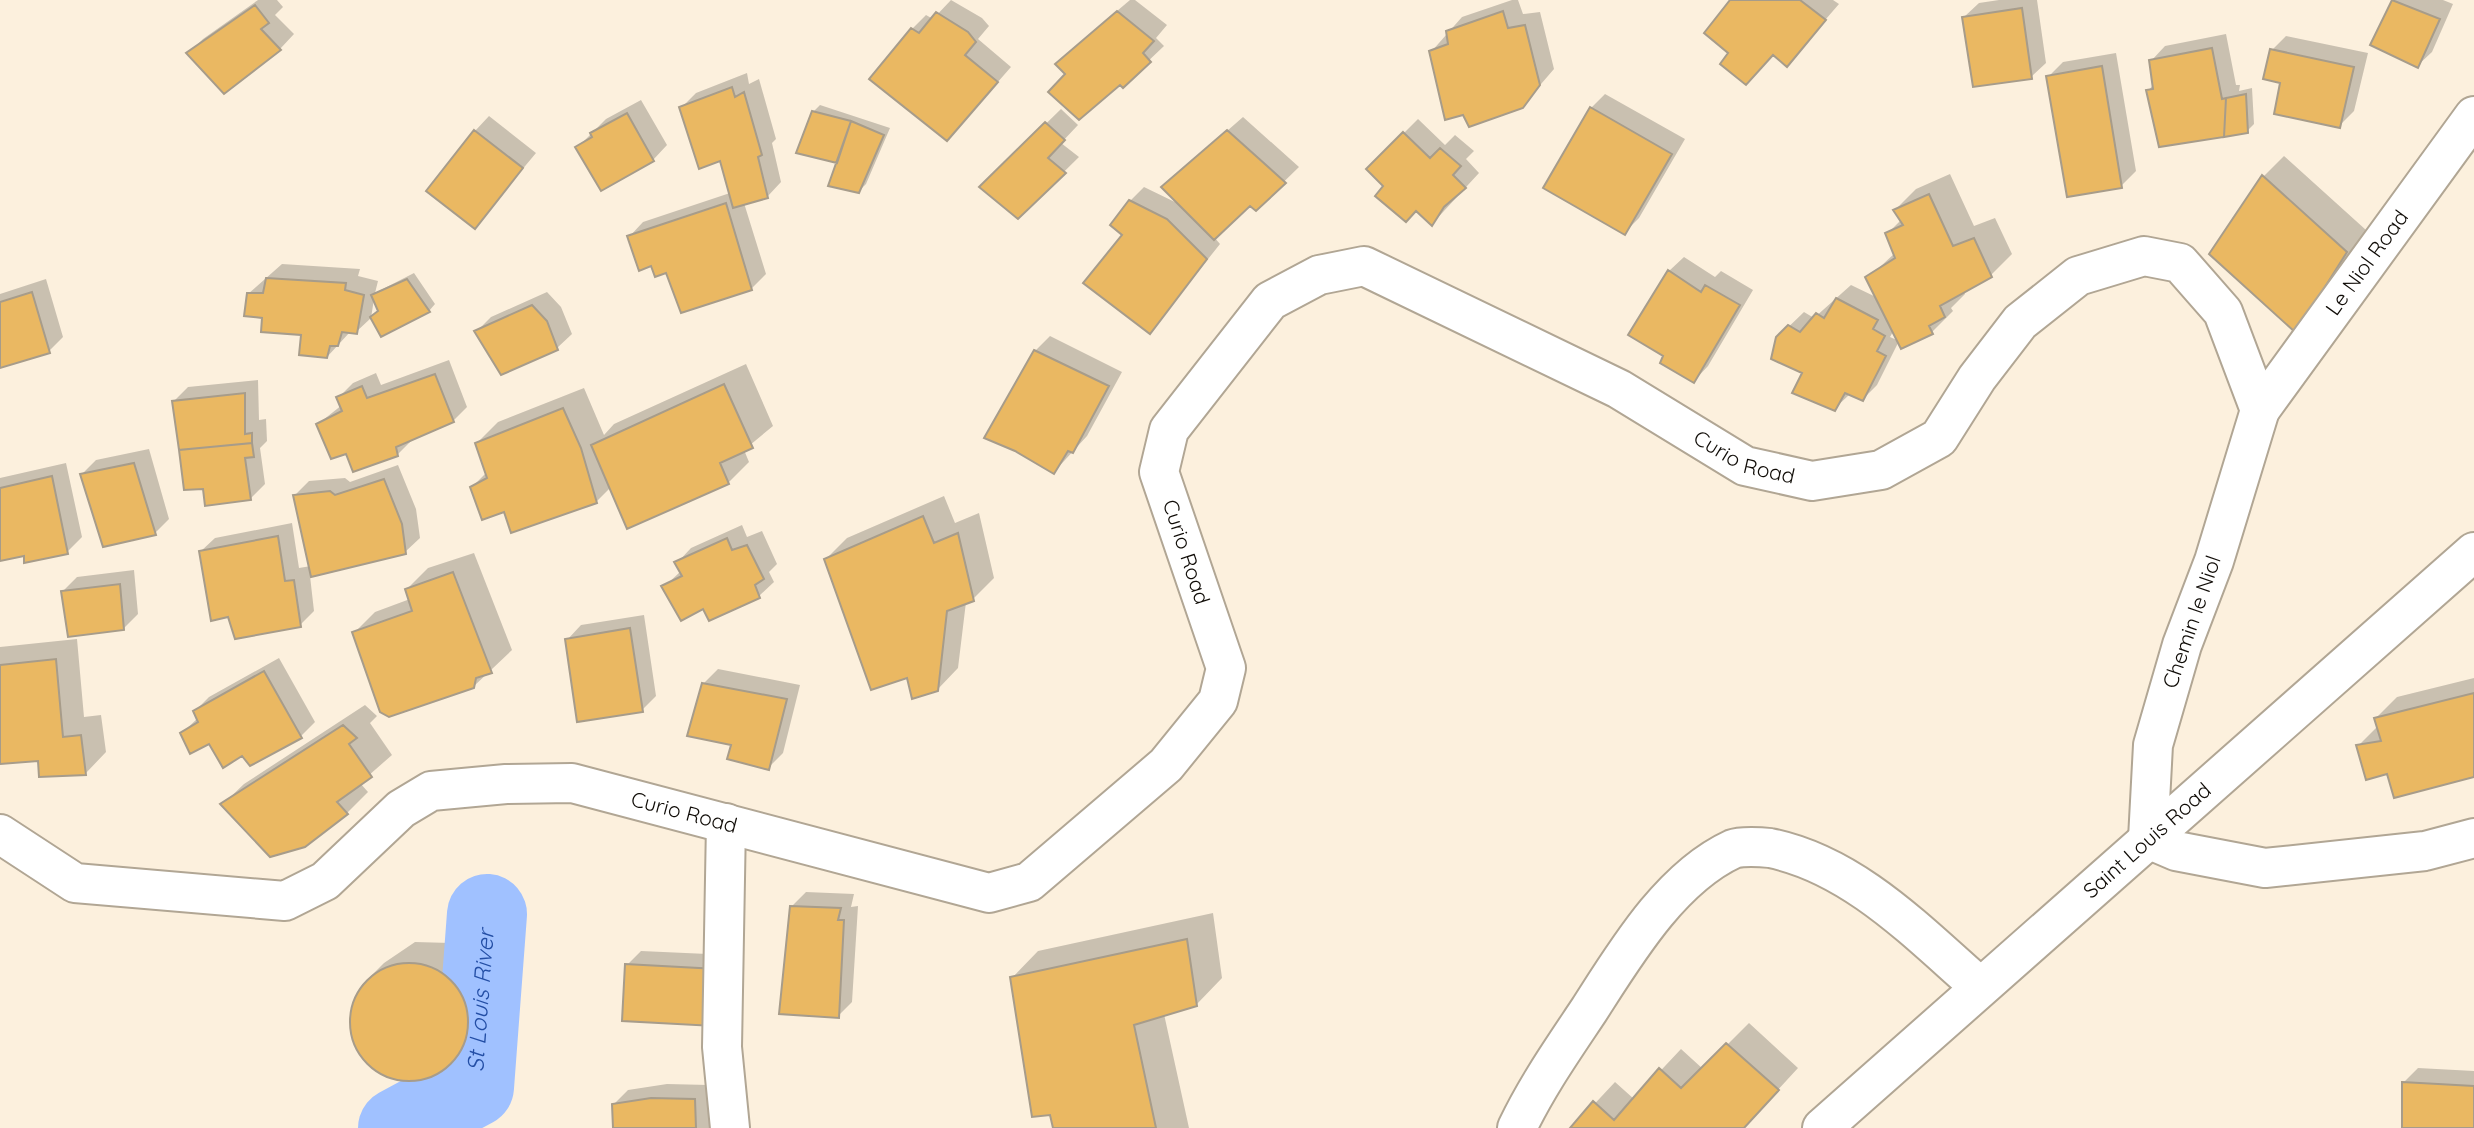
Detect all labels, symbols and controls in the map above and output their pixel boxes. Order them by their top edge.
street label: Le Niol Road [2319,204,2413,320]
street label: Curio Road [1689,424,1798,489]
street label: Curio Road [1158,496,1216,607]
street label: Chemin le Niol [2156,552,2226,691]
street label: Saint Louis Road [2077,777,2216,903]
street label: Curio Road [628,785,740,838]
water label: St Louis River [460,925,500,1073]

